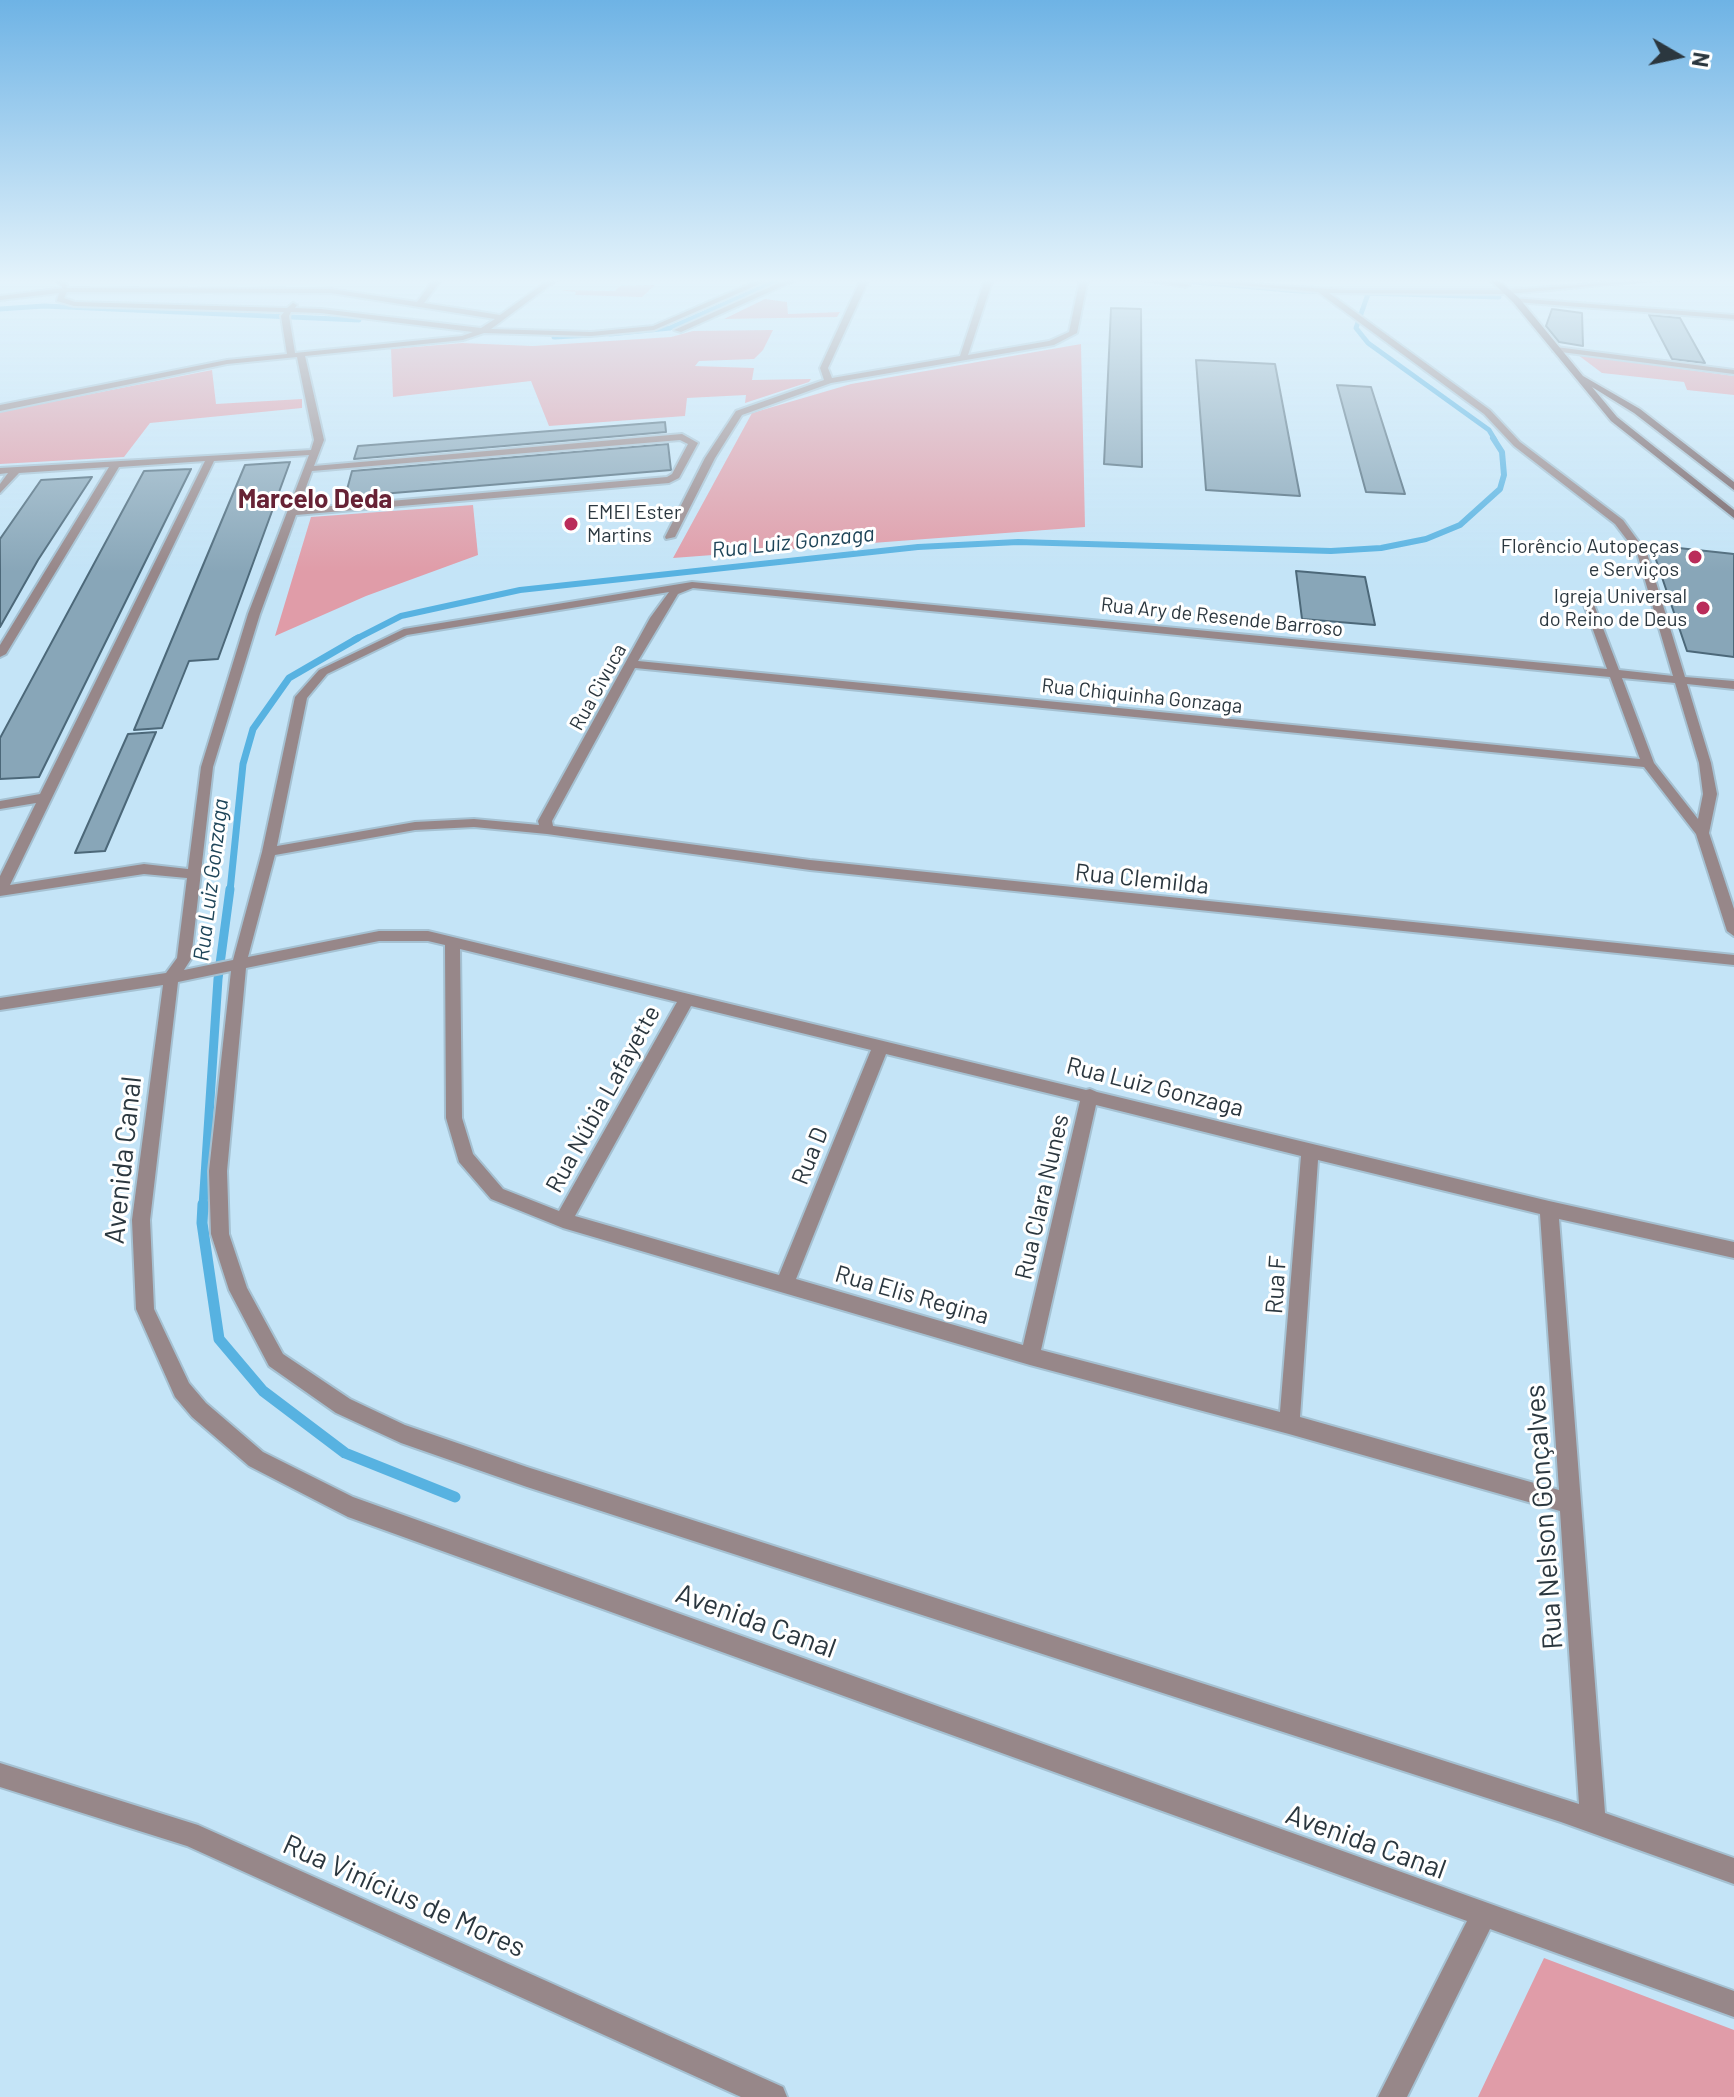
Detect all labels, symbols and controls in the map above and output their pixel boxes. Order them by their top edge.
north arrow [1638,16,1718,96]
text: N [1688,50,1716,69]
district label: Marcelo Deda [238,483,392,515]
place label: EMEI Ester Martins [587,500,681,547]
marker: EMEI Ester Martins [562,515,580,533]
water label: Rua Luiz Gonzaga [710,520,876,564]
place label: Florêncio Autopeças e Serviços [1501,534,1679,581]
marker: Florêncio Autopeças e Serviços [1686,548,1704,566]
place label: Igreja Universal do Reino de Deus [1539,584,1687,631]
street label: Rua Ary de Resende Barroso [1100,592,1344,642]
marker: Igreja Universal do Reino de Deus [1694,599,1712,617]
street label: Rua Civuca [564,640,632,734]
street label: Rua Chiquinha Gonzaga [1040,674,1244,718]
water label: Rua Luiz Gonzaga [188,797,234,963]
street label: Rua Clemilda [1074,858,1210,900]
street label: Rua Núbia Lafayette [540,1000,666,1198]
street label: Rua Luiz Gonzaga [1063,1051,1247,1123]
street label: Avenida Canal [97,1075,149,1245]
street label: Rua Clara Nunes [1009,1112,1075,1282]
street label: Rua D [786,1123,834,1189]
street label: Rua F [1260,1255,1292,1315]
street label: Rua Elis Regina [832,1259,992,1331]
street label: Rua Nelson Gonçalves [1518,1383,1570,1651]
street label: Avenida Canal [671,1576,841,1666]
street label: Avenida Canal [1281,1797,1451,1887]
street label: Rua Vinícius de Mores [278,1827,530,1965]

